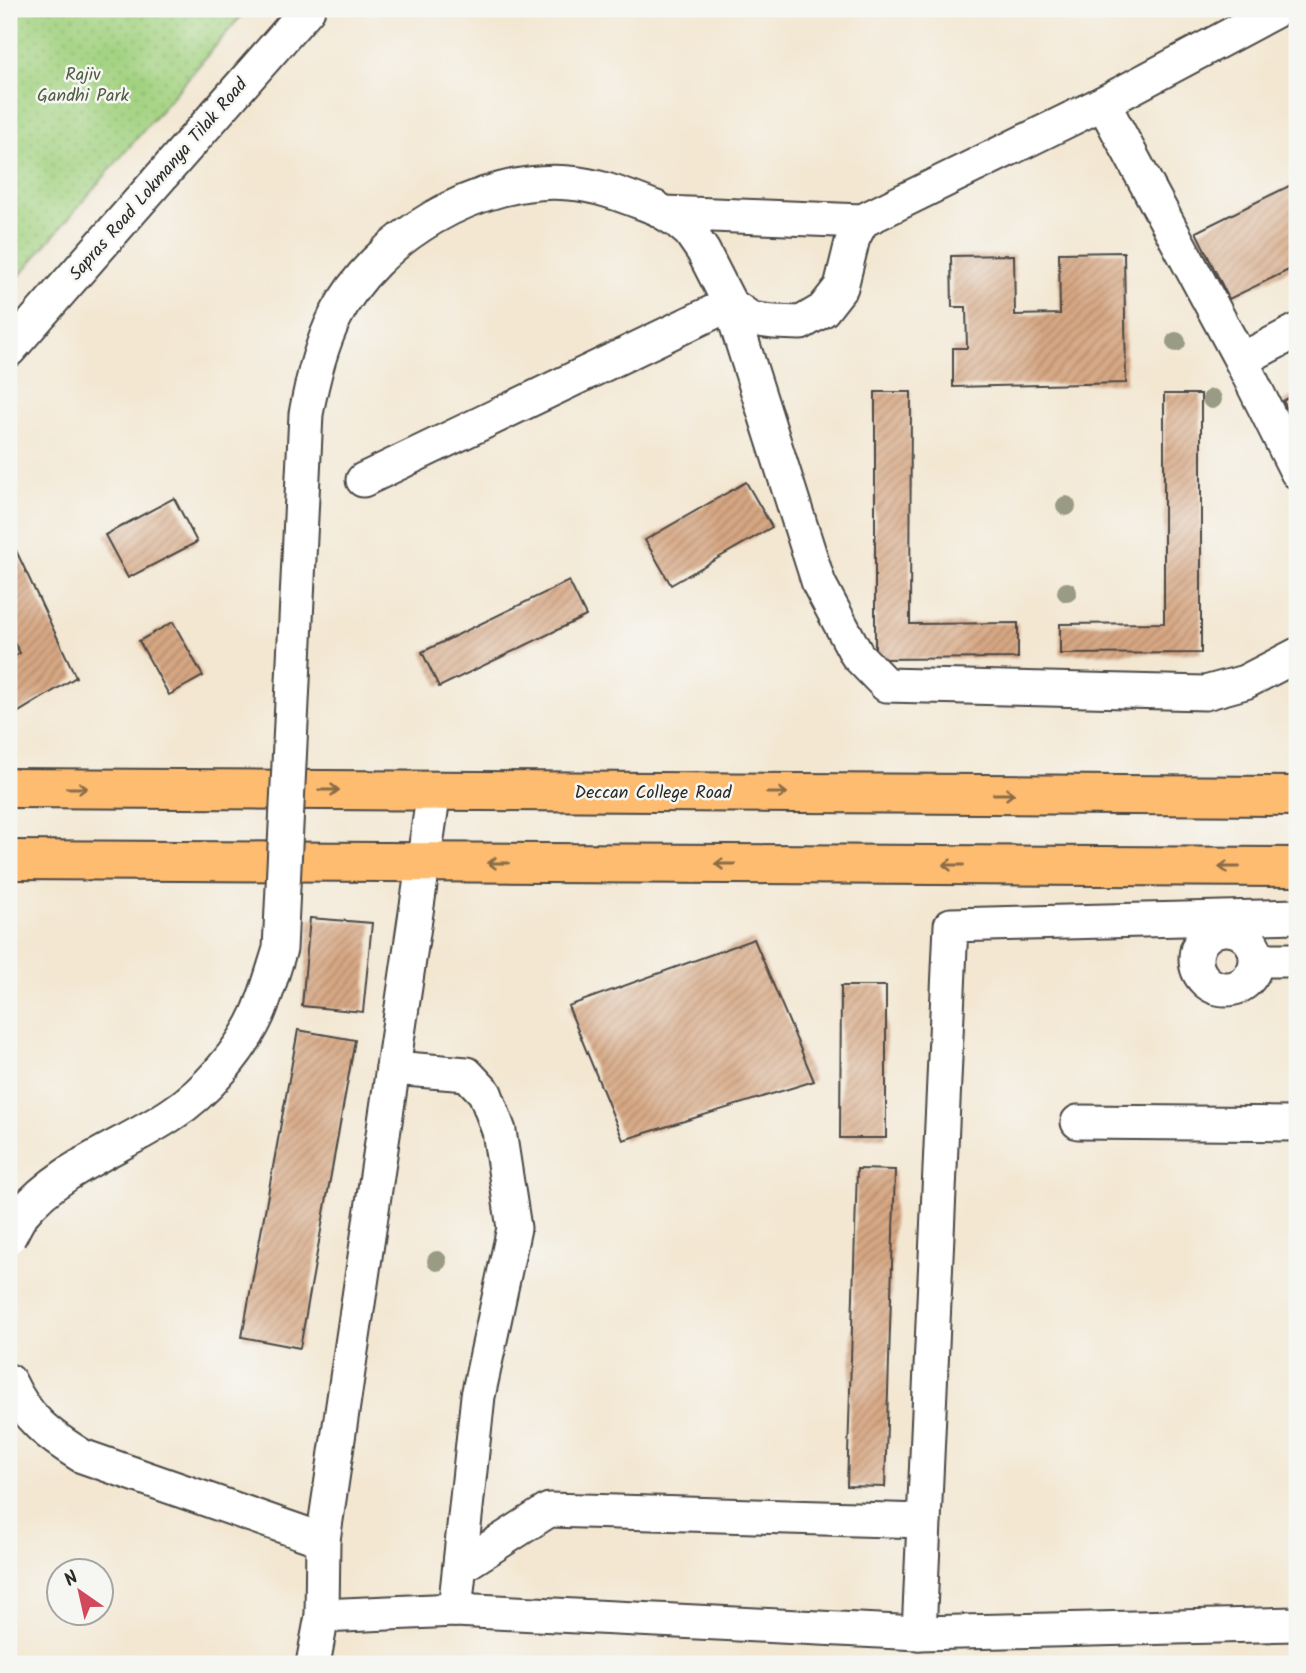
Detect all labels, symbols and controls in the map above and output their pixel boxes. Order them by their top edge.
park label: Rajiv Gandhi Park [37,61,129,111]
street label: Sapras Road Lokmanya Tilak Road [63,71,256,288]
street label: Deccan College Road [575,779,732,808]
one-way arrow [65,781,88,795]
one-way arrow [317,783,340,797]
one-way arrow [765,786,788,800]
one-way arrow [993,787,1016,801]
one-way arrow [486,856,509,869]
one-way arrow [714,857,737,871]
one-way arrow [941,858,964,872]
one-way arrow [1218,860,1241,874]
north arrow [46,1558,116,1628]
text: N [58,1564,85,1595]

